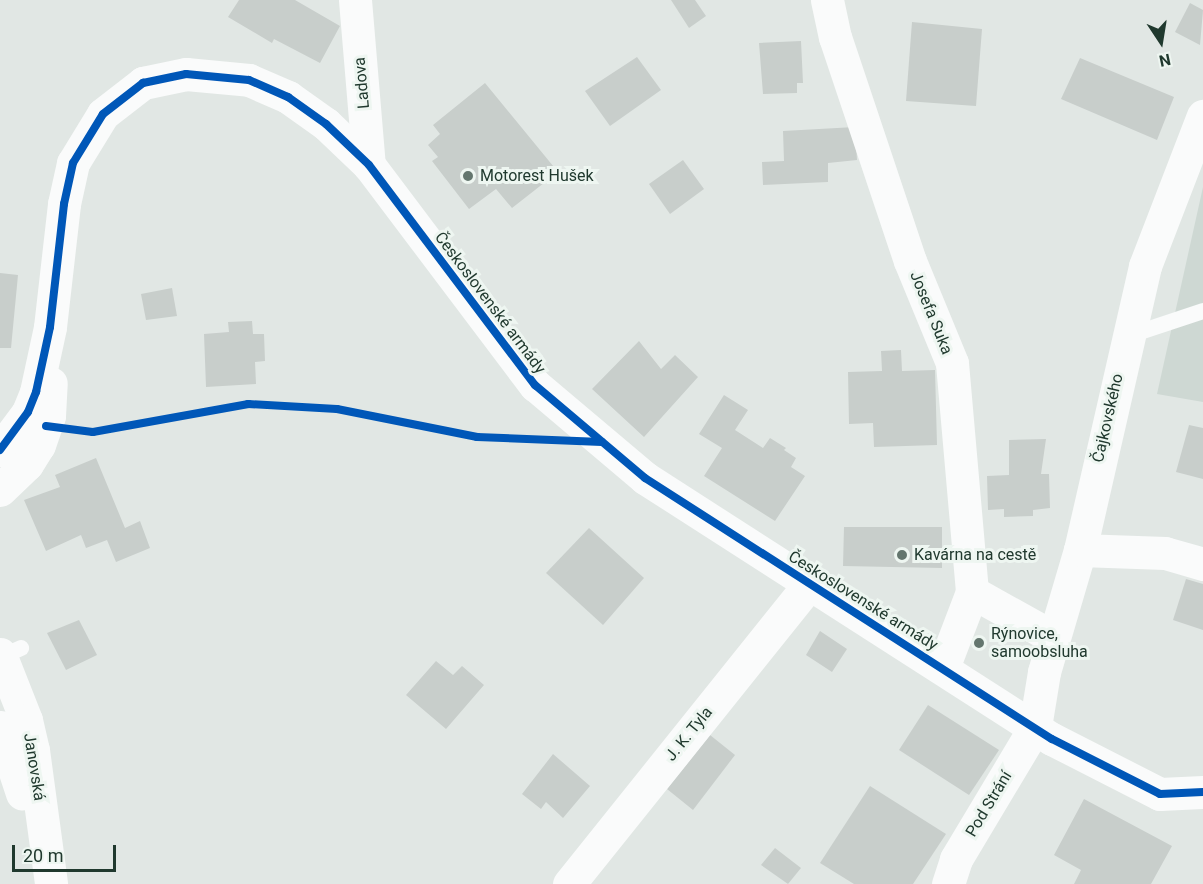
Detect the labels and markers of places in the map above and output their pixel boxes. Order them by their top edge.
place label: Motorest Hušek [480,166,594,186]
marker: Motorest Hušek [461,169,475,183]
place label: Kavárna na cestě [914,545,1036,565]
marker: Kavárna na cestě [895,548,909,562]
place label: Rýnovice, samoobsluha [991,624,1088,662]
marker: Rýnovice, samoobsluha [972,636,986,650]

